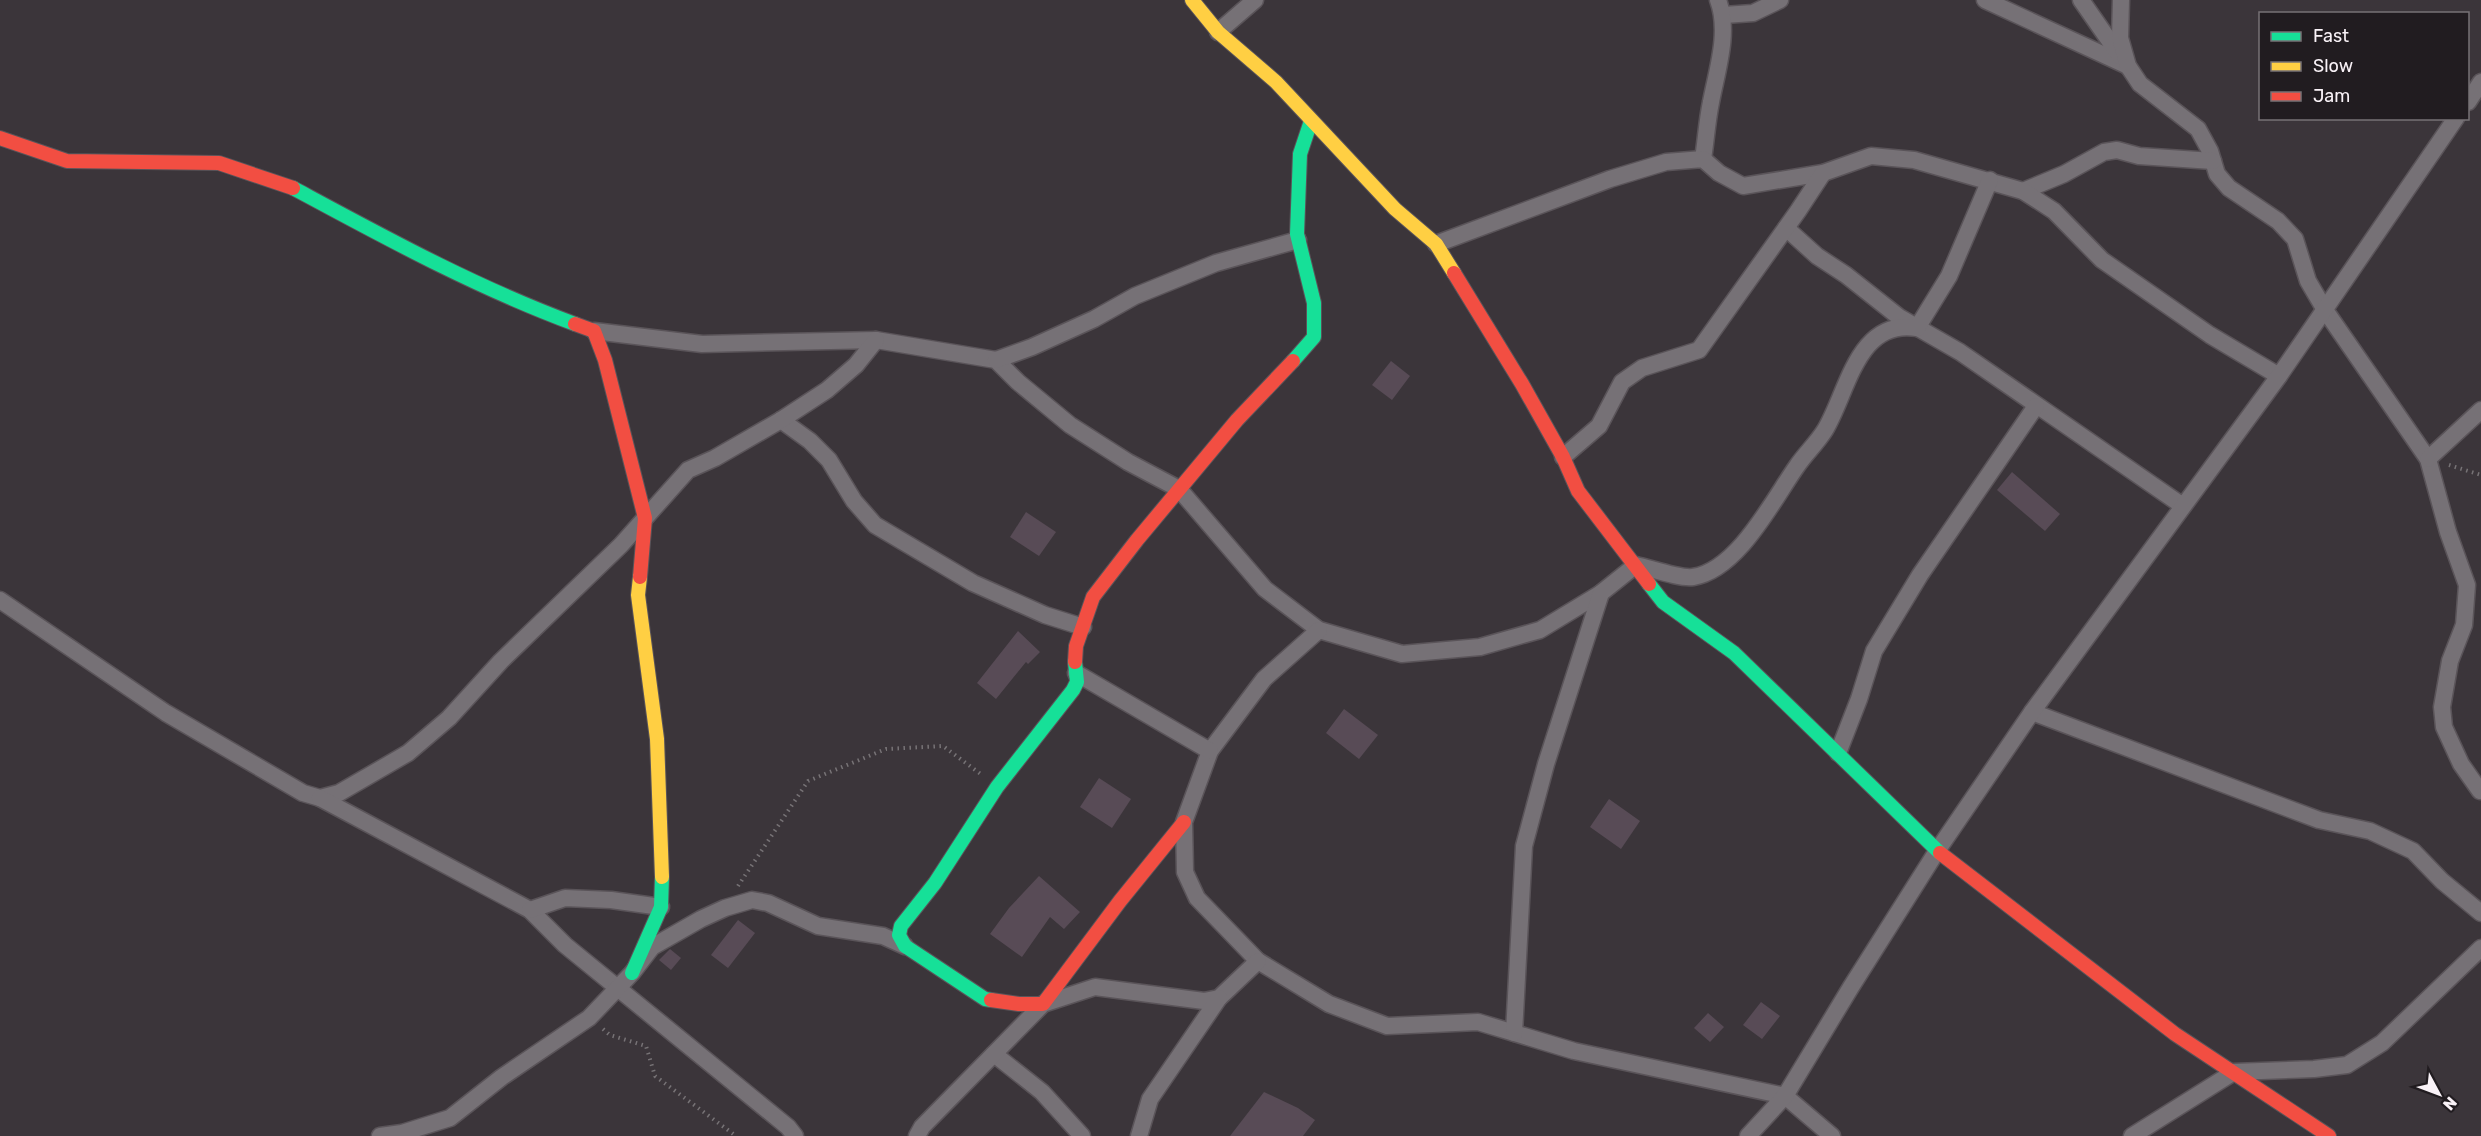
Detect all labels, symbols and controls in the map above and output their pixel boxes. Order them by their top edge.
legend [2259,12,2469,120]
text: Fast [2313,25,2349,47]
text: Slow [2313,55,2353,77]
text: Jam [2313,85,2350,107]
north arrow [2409,1064,2469,1124]
text: N [2439,1093,2461,1114]

